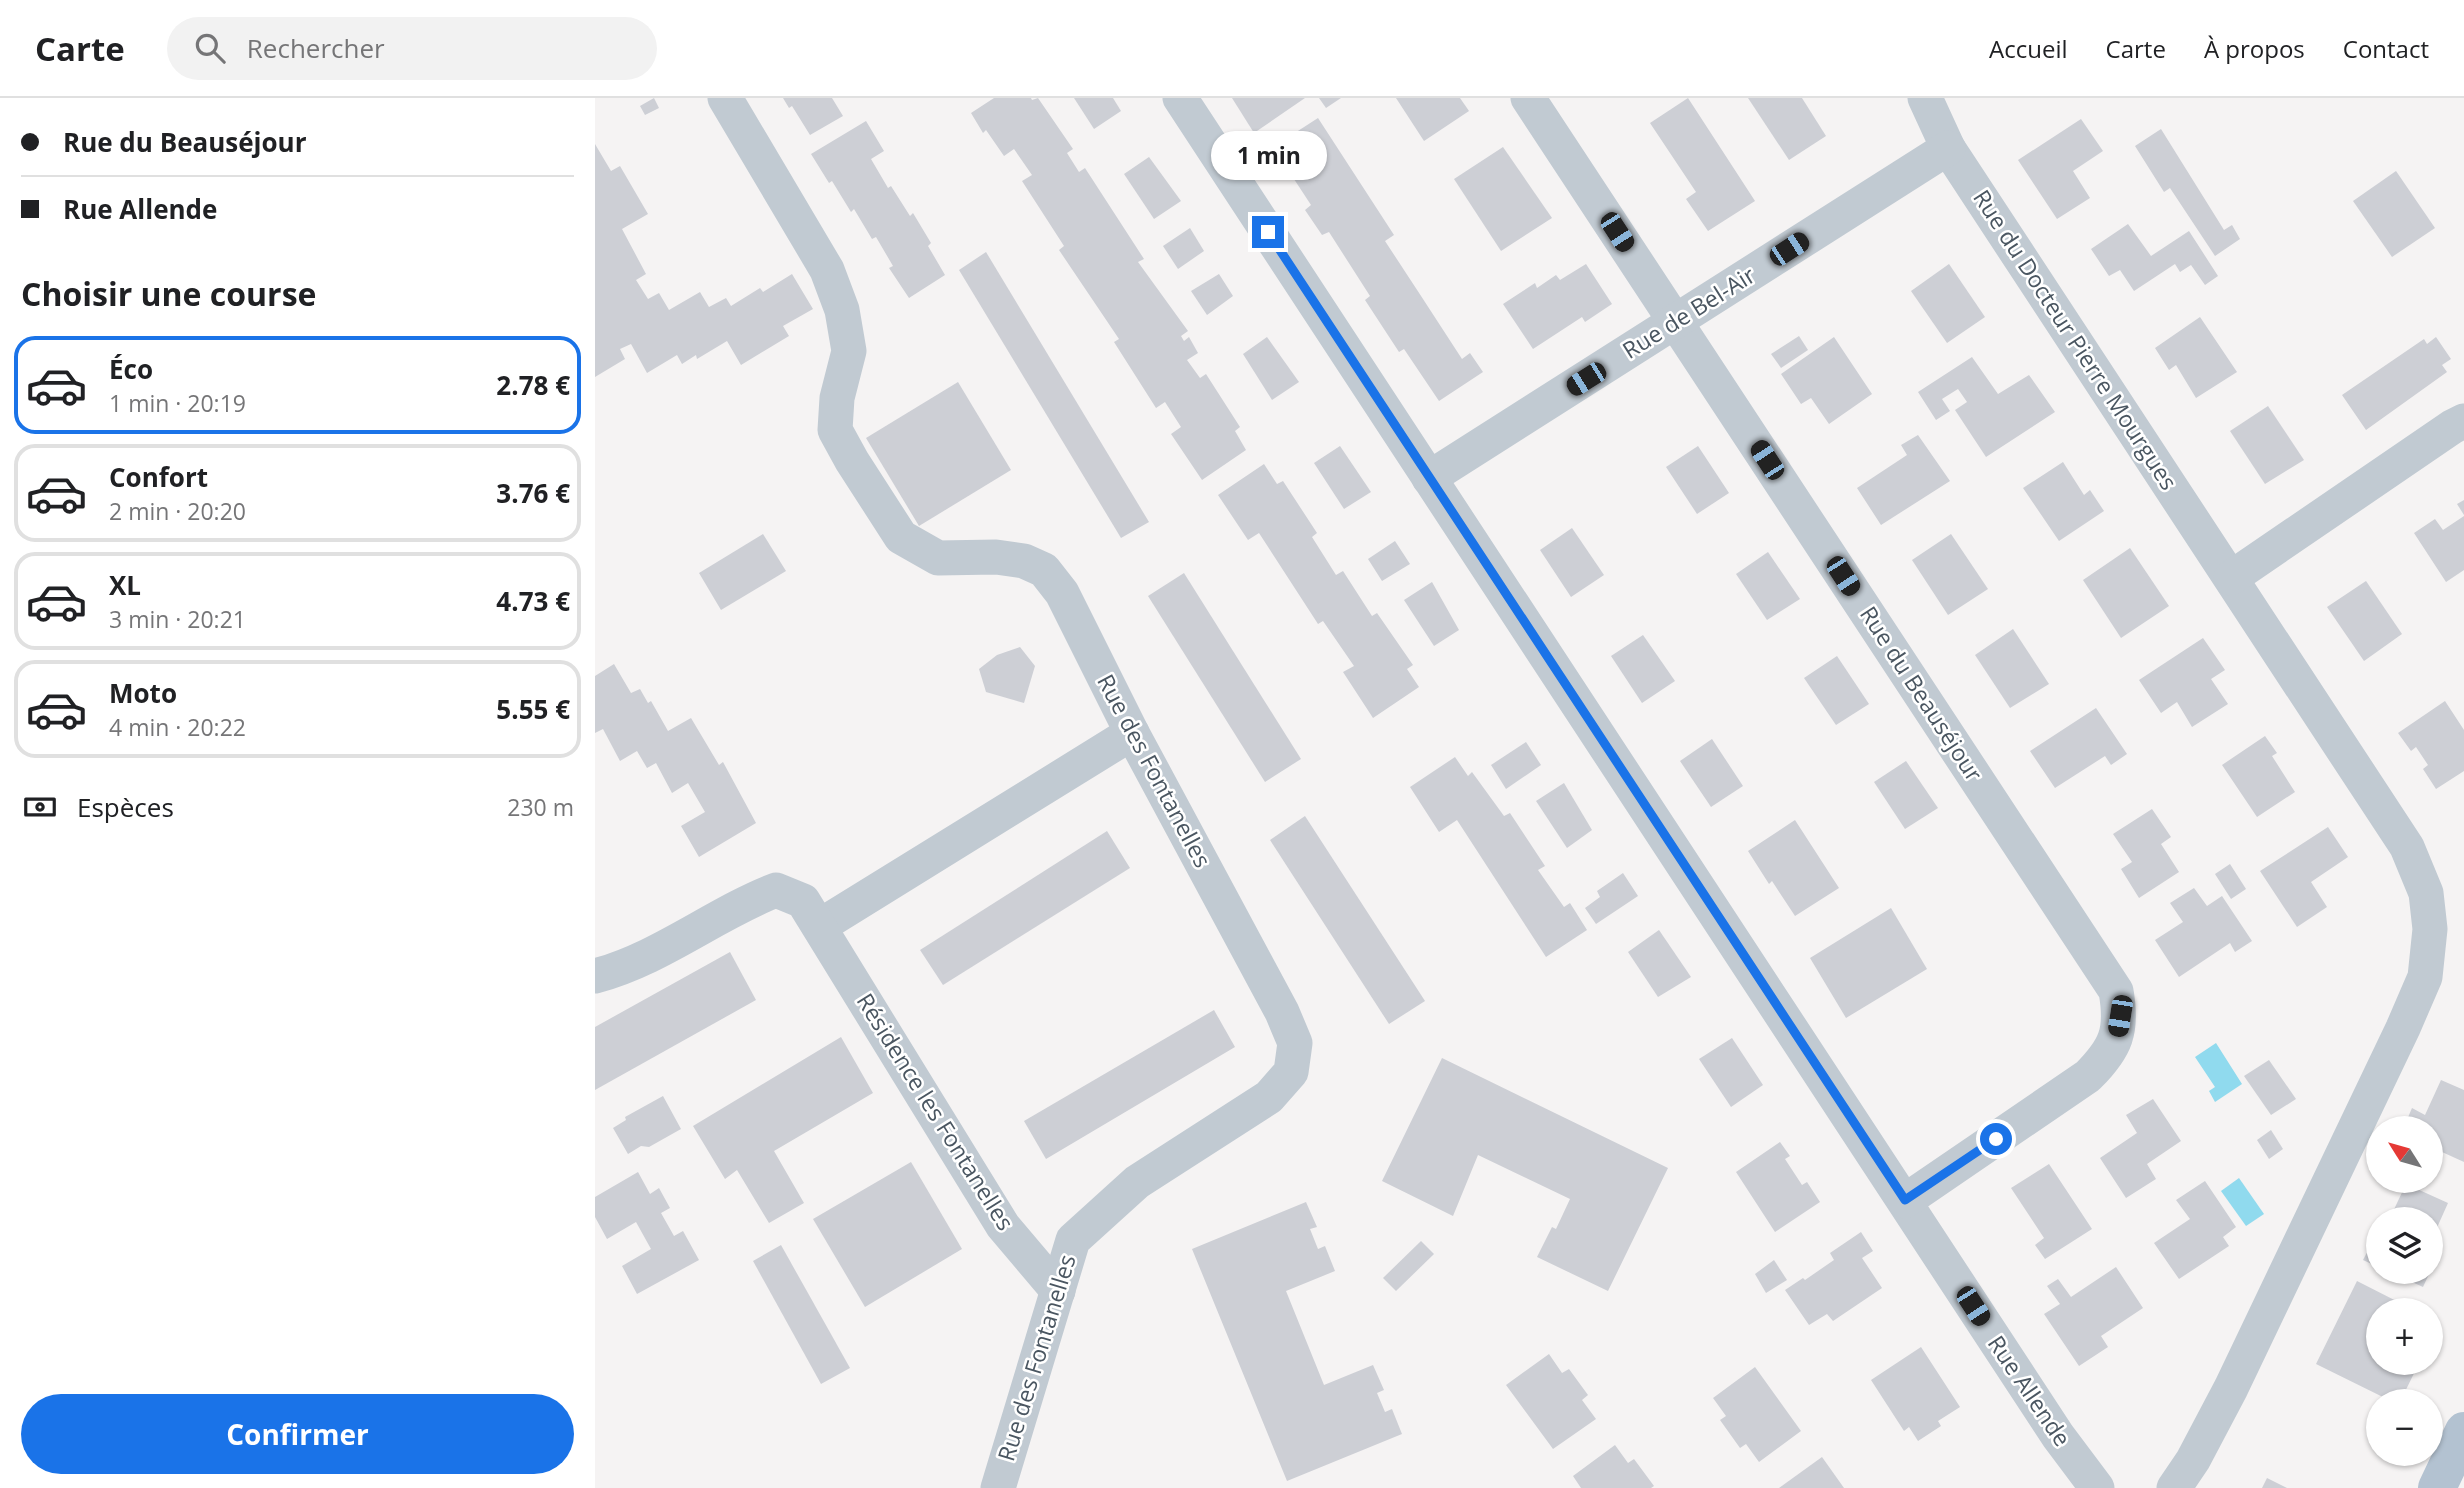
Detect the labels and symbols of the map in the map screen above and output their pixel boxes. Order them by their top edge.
callout: 1 min [1210,130,1326,180]
street label: Rue du Docteur Pierre Mourgues [1966,183,2185,496]
car [1597,209,1638,255]
route end [1252,216,1284,248]
car [1766,229,1813,269]
street label: Rue de Bel-Air [1616,258,1761,366]
car [1563,359,1610,399]
car [1747,437,1788,483]
car [1823,553,1864,599]
street label: Rue du Beauséjour [1853,600,1991,788]
street label: Rue des Fontanelles [1090,668,1219,873]
street label: Résidence les Fontanelles [850,987,1022,1236]
car [2107,994,2134,1038]
north arrow [2366,1116,2443,1194]
route start [1980,1123,2012,1155]
street label: Rue des Fontanelles [989,1251,1083,1465]
car [1953,1283,1994,1329]
street label: Rue Allende [1981,1329,2079,1452]

